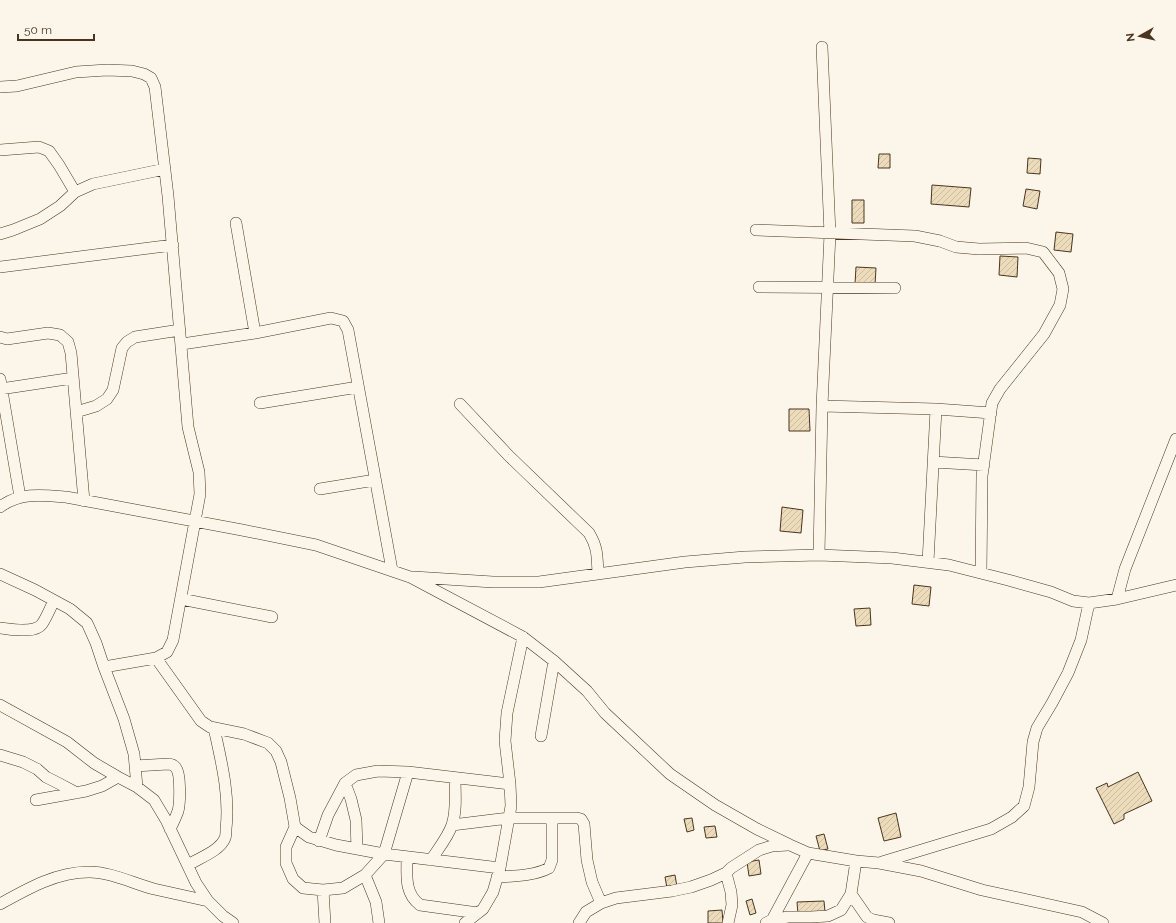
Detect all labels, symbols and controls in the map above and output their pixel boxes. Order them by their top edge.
scale bar [18,16,94,42]
north arrow [1120,16,1160,56]
text: 50 m [24,23,52,37]
text: N [1124,32,1138,42]

